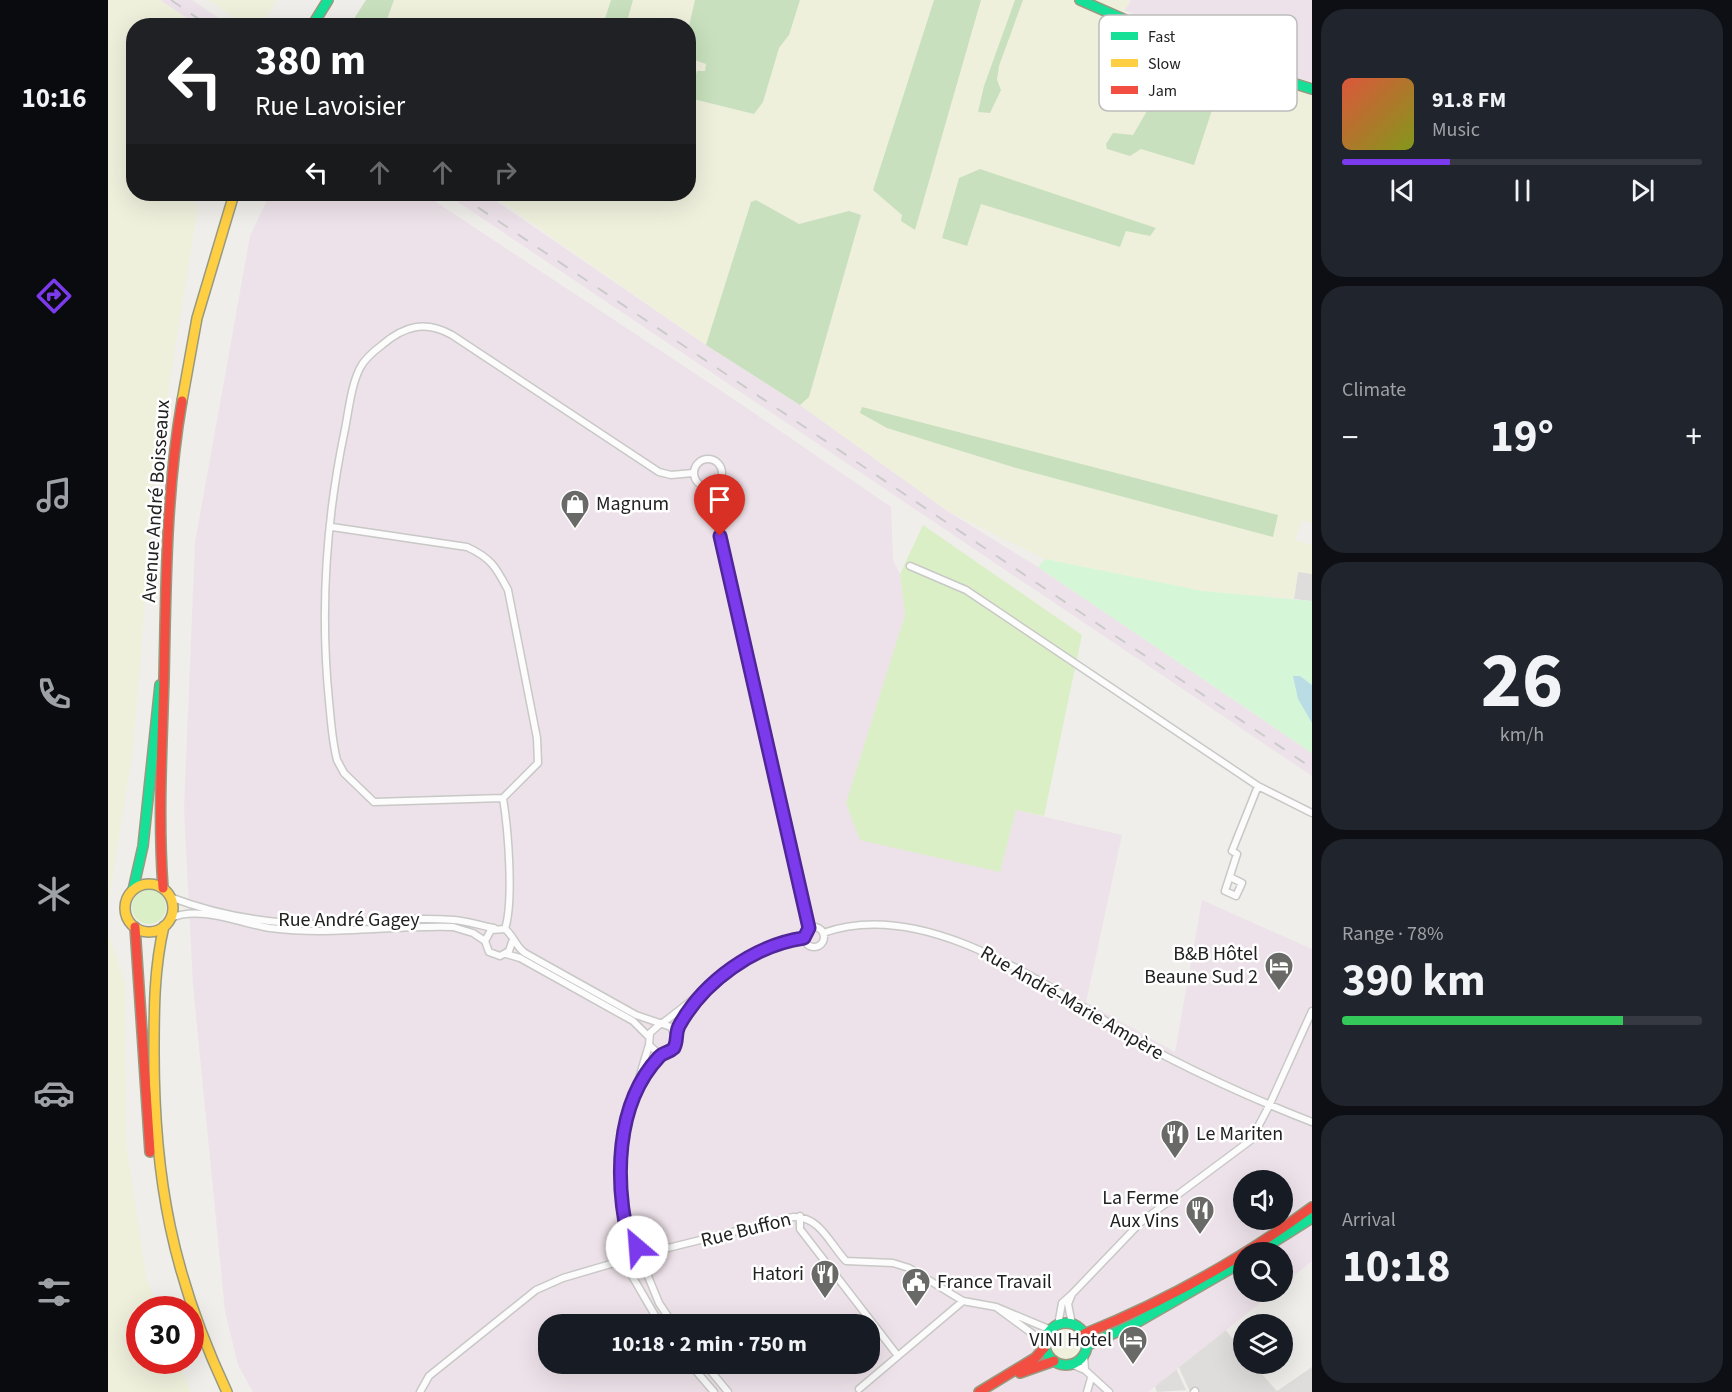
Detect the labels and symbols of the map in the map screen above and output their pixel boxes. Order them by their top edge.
legend [1099,15,1297,111]
text: Fast [1148,26,1176,48]
text: Slow [1148,53,1181,75]
text: Jam [1148,80,1177,102]
street label: Avenue André Boisseaux [135,399,177,603]
pin [694,474,745,536]
shop icon: Magnum [559,488,591,530]
place label: Magnum [596,490,669,518]
street label: Rue André Gagey [278,906,420,934]
street label: Rue André-Marie Ampère [975,939,1169,1067]
place label: B&B Hôtel Beaune Sud 2 [1144,940,1258,991]
hotel icon: B&B Hôtel Beaune Sud 2 [1263,950,1295,992]
restaurant icon: Le Mariten [1159,1118,1191,1160]
place label: Le Mariten [1196,1120,1283,1148]
place label: La Ferme Aux Vins [1102,1184,1179,1235]
restaurant icon: La Ferme Aux Vins [1184,1194,1216,1236]
street label: Rue Buffon [698,1205,794,1255]
position arrow [605,1215,669,1279]
restaurant icon: Hatori [809,1258,841,1300]
place label: Hatori [752,1260,804,1288]
public building icon: France Travail [900,1266,932,1308]
place label: France Travail [937,1268,1052,1296]
speed limit sign: 30 [126,1296,204,1374]
hotel icon: VINI Hotel [1117,1324,1149,1366]
place label: VINI Hotel [1029,1326,1112,1354]

